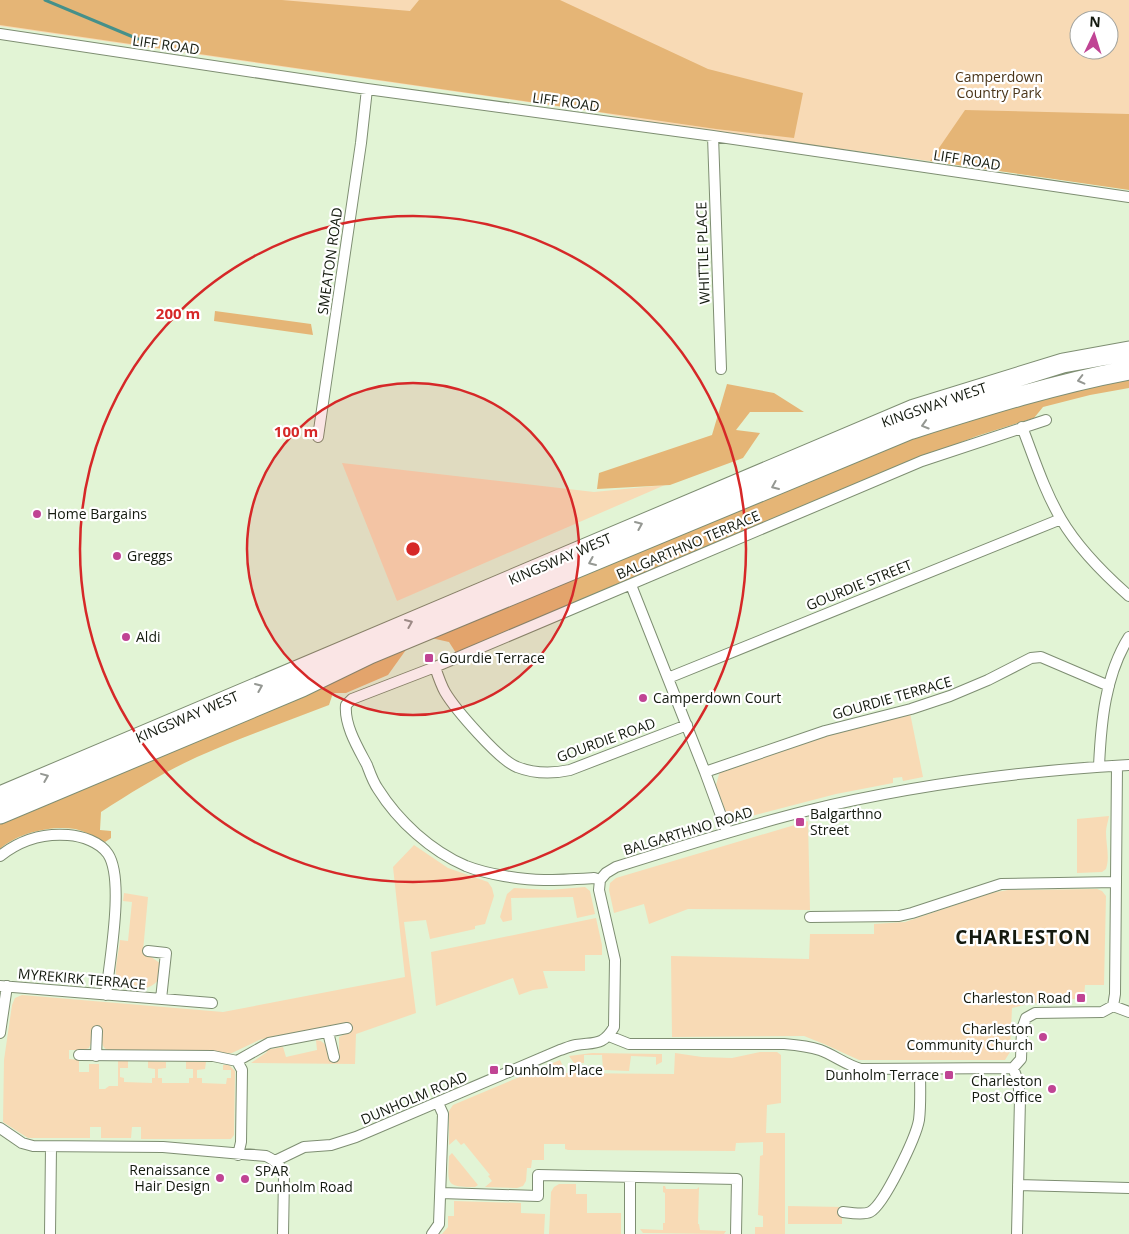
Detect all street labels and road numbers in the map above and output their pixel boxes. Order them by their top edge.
street label: LIFF ROAD [131,30,201,59]
street label: LIFF ROAD [531,87,601,116]
street label: LIFF ROAD [932,145,1002,174]
street label: WHITTLE PLACE [691,201,714,305]
street label: SMEATON ROAD [313,206,346,316]
street label: KINGSWAY WEST [879,378,989,431]
street label: BALGARTHNO TERRACE [613,506,762,583]
street label: KINGSWAY WEST [505,528,615,589]
street label: GOURDIE STREET [803,555,915,614]
street label: GOURDIE TERRACE [830,671,954,724]
street label: KINGSWAY WEST [132,686,242,747]
street label: GOURDIE ROAD [554,713,658,766]
street label: BALGARTHNO ROAD [621,802,755,859]
street label: MYREKIRK TERRACE [17,963,147,994]
street label: DUNHOLM ROAD [358,1066,470,1129]

